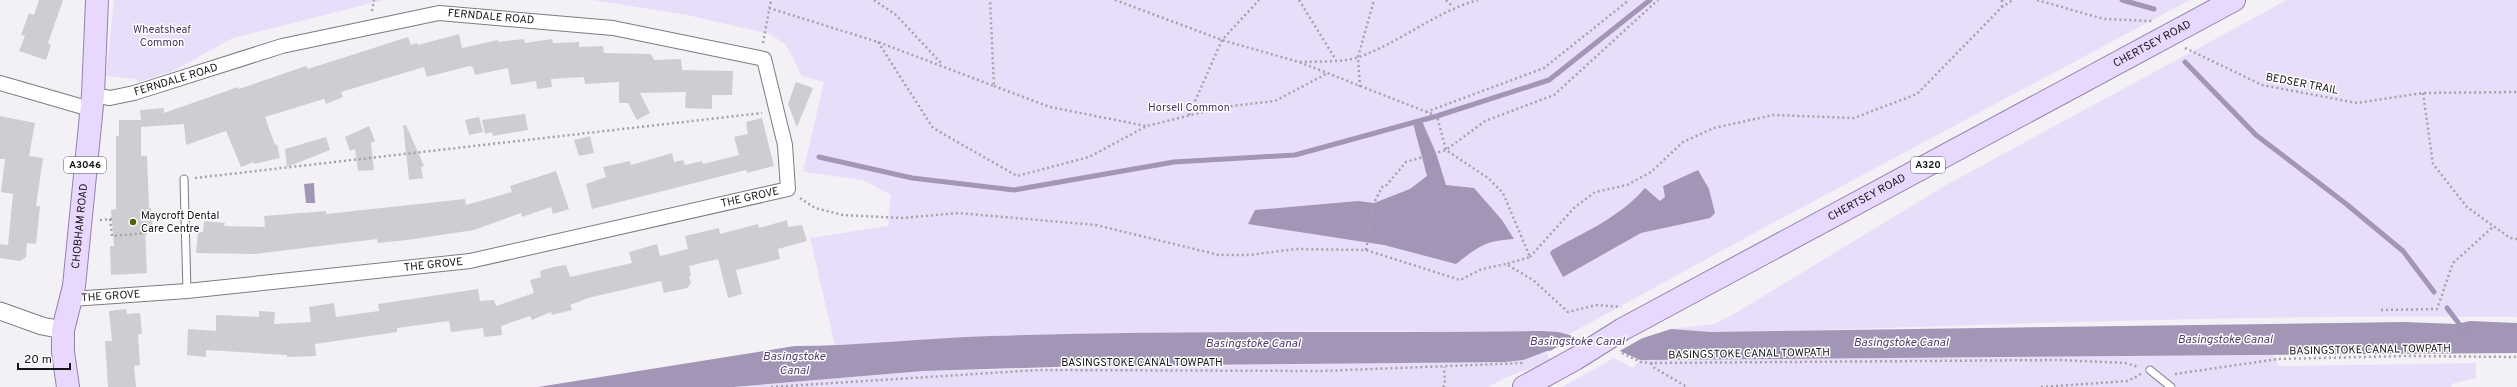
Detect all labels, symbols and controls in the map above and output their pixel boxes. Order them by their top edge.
street label: FERNDALE ROAD [447,6,535,28]
street label: CHERTSEY ROAD [2111,17,2194,71]
park label: Wheatsheaf Common [133,23,191,50]
street label: FERNDALE ROAD [132,61,220,99]
street label: BEDSER TRAIL [2265,70,2339,98]
park label: Horsell Common [1148,101,1230,115]
road number: A3046 [64,157,106,173]
road number: A320 [1911,157,1945,173]
street label: CHERTSEY ROAD [1825,171,1908,224]
street label: CHOBHAM ROAD [69,183,91,269]
street label: THE GROVE [720,184,780,211]
place label: Maycroft Dental Care Centre [141,209,219,236]
marker: Maycroft Dental Care Centre [128,217,138,227]
street label: THE GROVE [403,255,463,275]
street label: THE GROVE [81,287,141,305]
water label: Basingstoke Canal [2177,332,2273,348]
water label: Basingstoke Canal [1529,334,1625,350]
water label: Basingstoke Canal [1853,335,1949,351]
water label: Basingstoke Canal [1205,336,1301,352]
street label: BASINGSTOKE CANAL TOWPATH [2289,342,2451,358]
scale bar [18,345,70,371]
street label: BASINGSTOKE CANAL TOWPATH [1668,346,1830,362]
water label: Basingstoke Canal [763,349,826,379]
text: 20 m [24,352,52,368]
street label: BASINGSTOKE CANAL TOWPATH [1061,356,1223,370]

